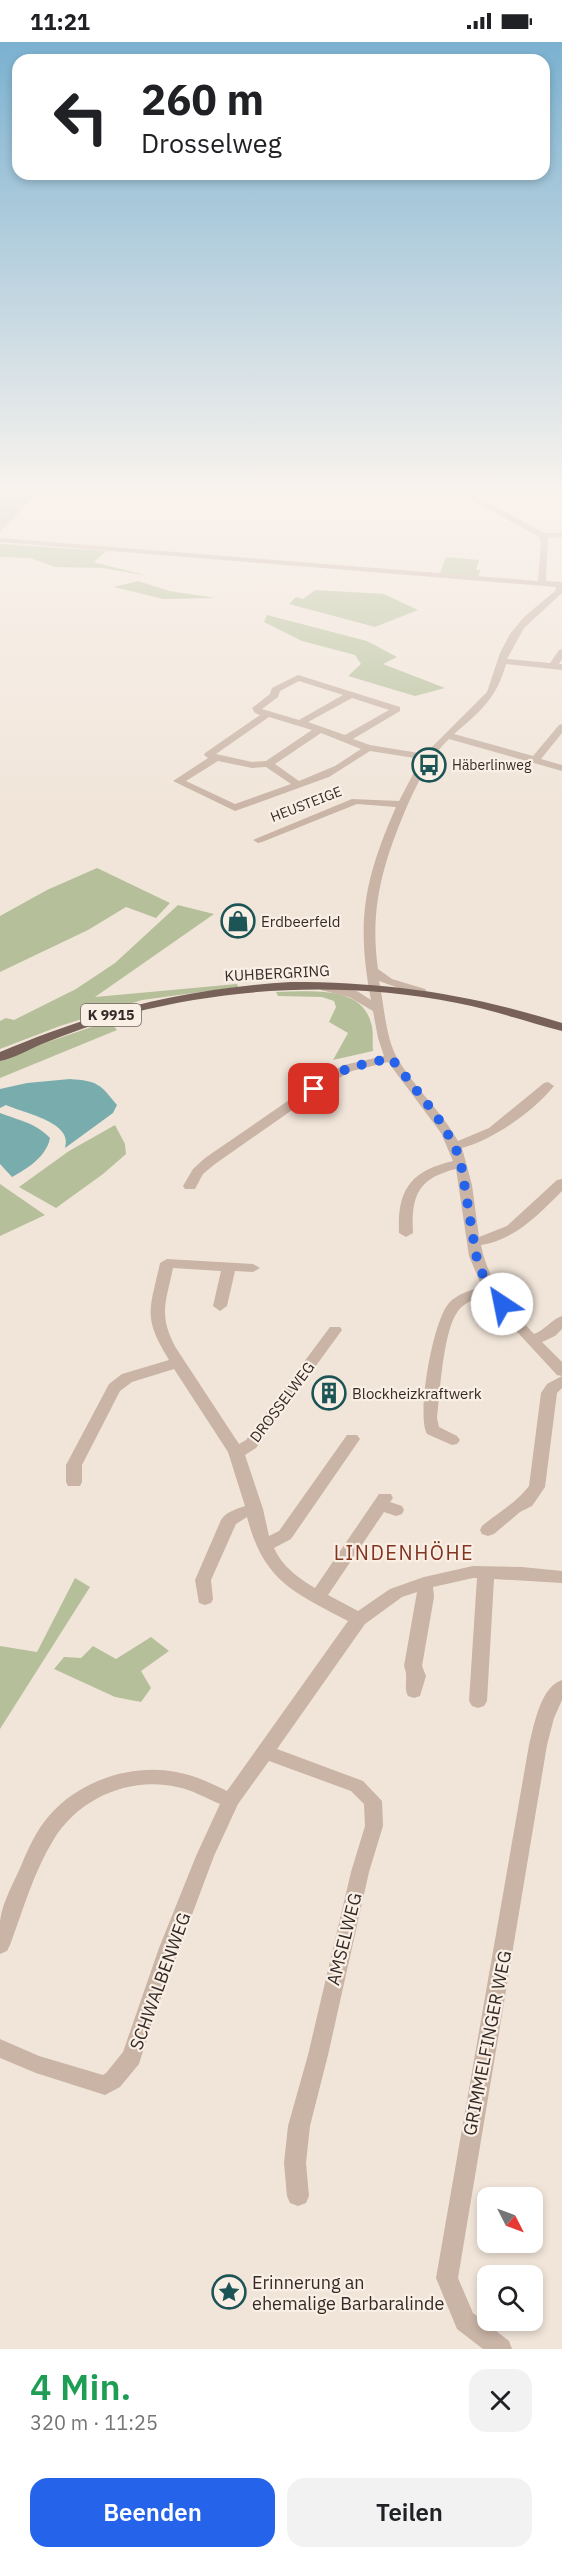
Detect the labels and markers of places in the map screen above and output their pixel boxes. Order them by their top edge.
bus stop icon: Häberlinweg [411,747,447,783]
place label: Häberlinweg [452,756,532,774]
shop icon: Erdbeerfeld [220,903,256,939]
place label: Erdbeerfeld [261,912,340,931]
pin [288,1063,339,1114]
building icon: Blockheizkraftwerk [311,1375,347,1411]
place label: Blockheizkraftwerk [352,1384,482,1403]
place label: Erinnerung an ehemalige Barbaralinde [252,2271,444,2315]
place icon: Erinnerung an ehemalige Barbaralinde [211,2274,247,2310]

